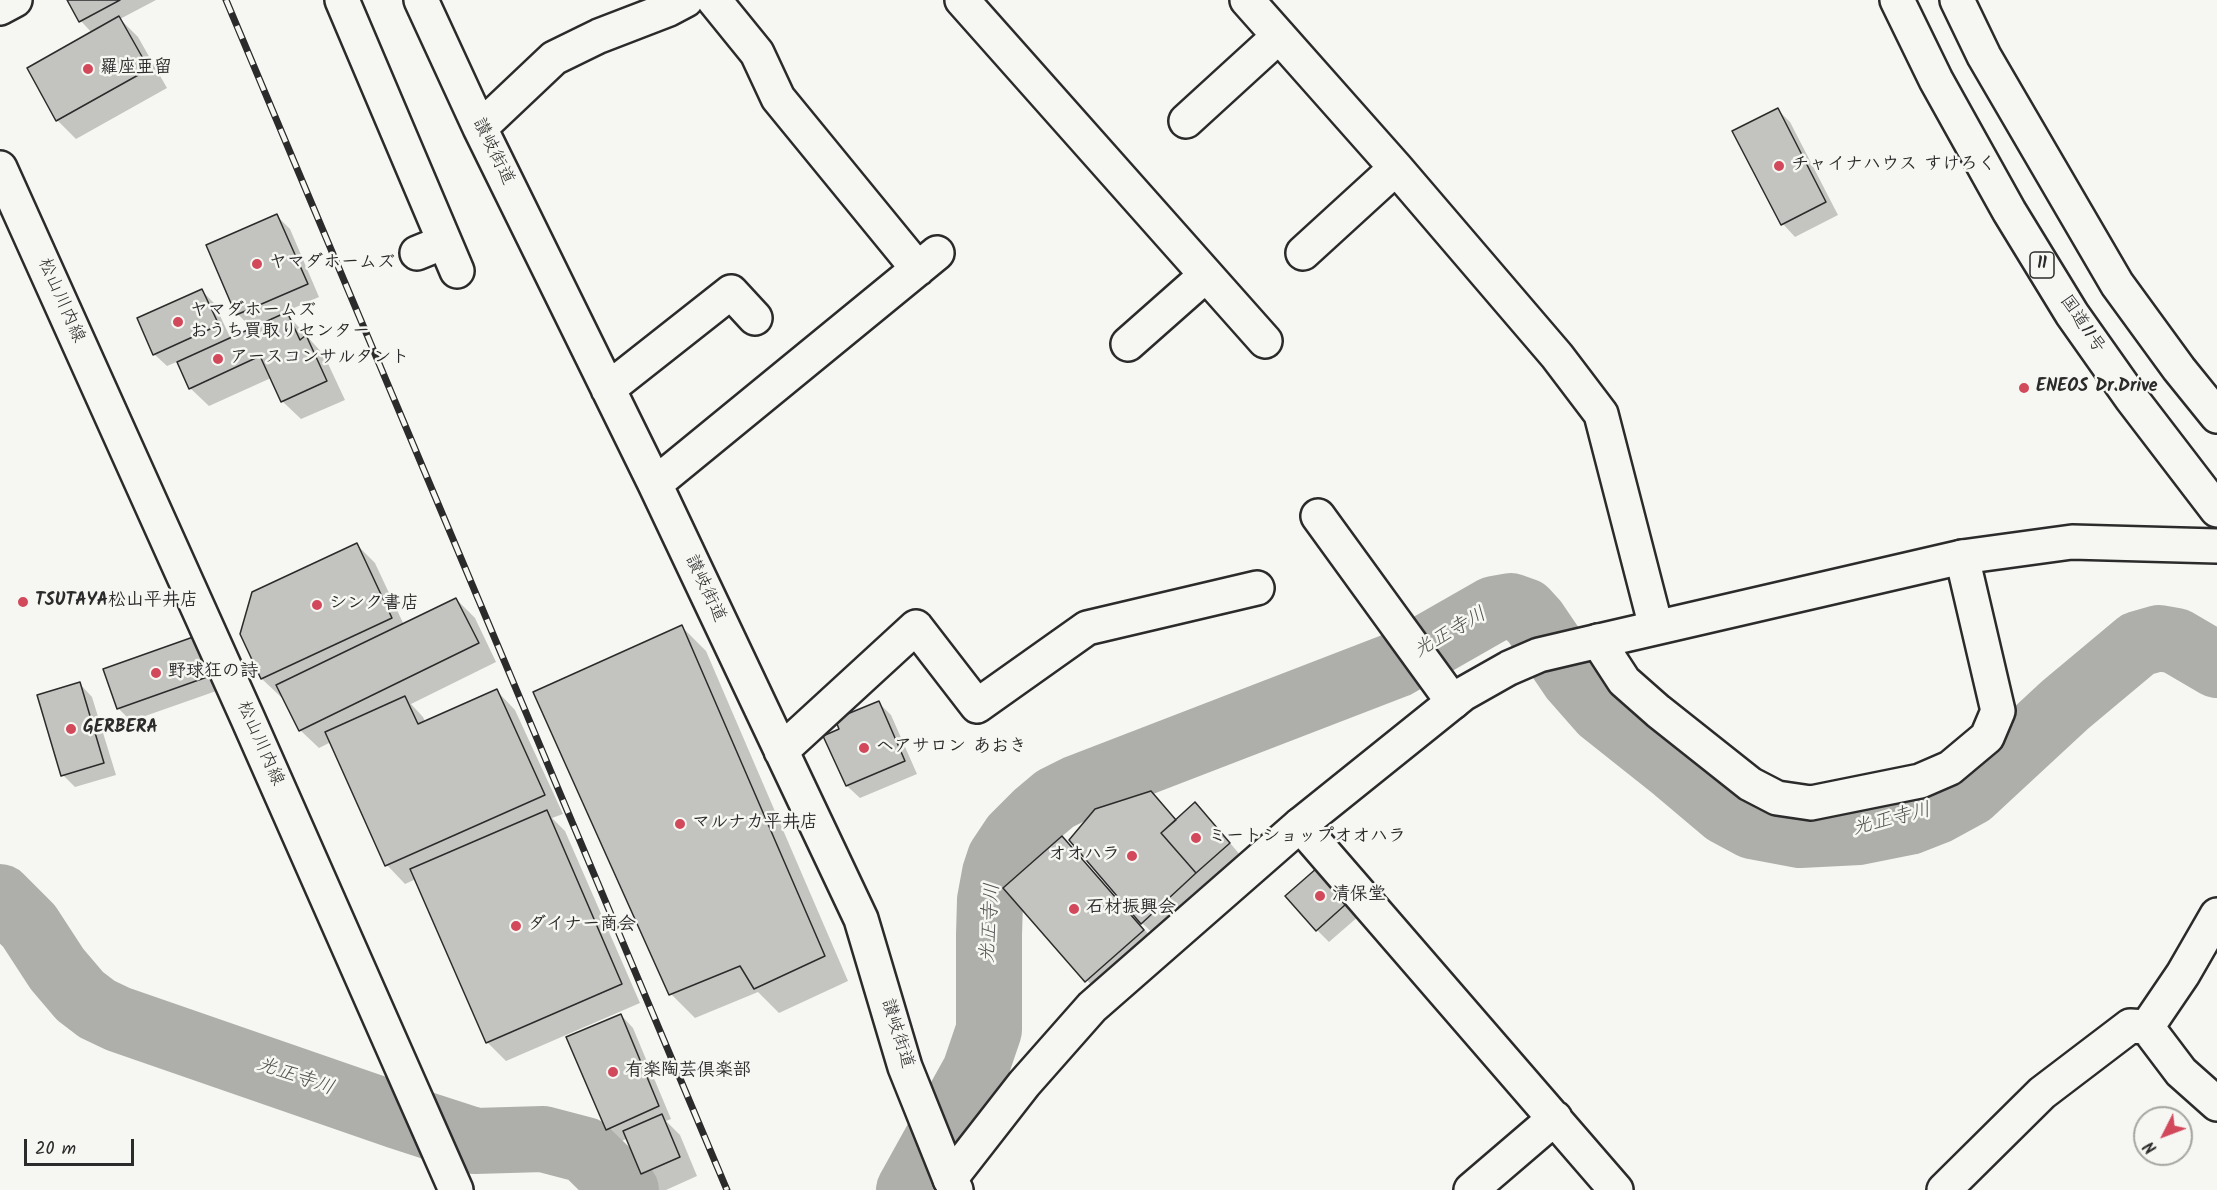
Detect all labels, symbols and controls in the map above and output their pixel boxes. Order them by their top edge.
place label: 羅座亜留 [100,58,172,80]
marker: 羅座亜留 [81,62,95,76]
street label: 讃岐街道 [467,115,517,189]
place label: チャイナハウス すけろく [1791,155,1996,177]
marker: チャイナハウス すけろく [1772,159,1786,173]
road number: 11 [2030,252,2054,278]
place label: ヤマダホームズ [269,253,395,275]
street label: 松山川内線 [32,255,88,347]
marker: ヤマダホームズ [250,257,264,271]
street label: 国道11号 [2054,292,2108,358]
place label: ヤマダホームズ おうち買取りセンター [190,301,370,344]
marker: ヤマダホームズ おうち買取りセンター [171,315,185,329]
place label: アースコンサルタント [230,348,409,370]
marker: アースコンサルタント [211,352,225,366]
place label: ENEOS Dr.Drive [2036,377,2158,399]
marker: ENEOS Dr.Drive [2017,381,2031,395]
street label: 讃岐街道 [679,552,729,626]
place label: TSUTAYA松山平井店 [35,591,198,613]
place label: シンク書店 [329,594,419,616]
marker: TSUTAYA松山平井店 [16,595,30,609]
marker: シンク書店 [310,598,324,612]
water label: 光正寺川 [1410,604,1492,664]
place label: 野球狂の詩 [168,662,258,684]
marker: 野球狂の詩 [149,666,163,680]
street label: 松山川内線 [231,698,287,790]
place label: GERBERA [83,718,158,740]
marker: GERBERA [64,722,78,736]
place label: ヘアサロン あおき [876,737,1027,759]
marker: ヘアサロン あおき [857,741,871,755]
water label: 光正寺川 [1850,800,1934,842]
place label: マルナカ平井店 [692,813,818,835]
marker: マルナカ平井店 [673,817,687,831]
place label: ミートショップオオハラ [1208,827,1406,849]
marker: ミートショップオオハラ [1189,831,1203,845]
place label: オオハラ [1048,845,1120,867]
marker: オオハラ [1125,849,1139,863]
water label: 光正寺川 [977,882,1007,964]
place label: 清保堂 [1332,885,1386,907]
marker: 清保堂 [1313,889,1327,903]
place label: 石材振興会 [1086,898,1176,920]
marker: 石材振興会 [1067,902,1081,916]
place label: ダイナー商会 [528,915,636,937]
marker: ダイナー商会 [509,919,523,933]
street label: 讃岐街道 [875,996,917,1072]
water label: 光正寺川 [253,1054,337,1102]
place label: 有楽陶芸倶楽部 [625,1061,751,1083]
marker: 有楽陶芸倶楽部 [606,1065,620,1079]
north arrow [2133,1106,2193,1166]
scale bar [27,1127,136,1165]
text: 20 m [35,1135,76,1164]
text: N [2138,1135,2163,1159]

